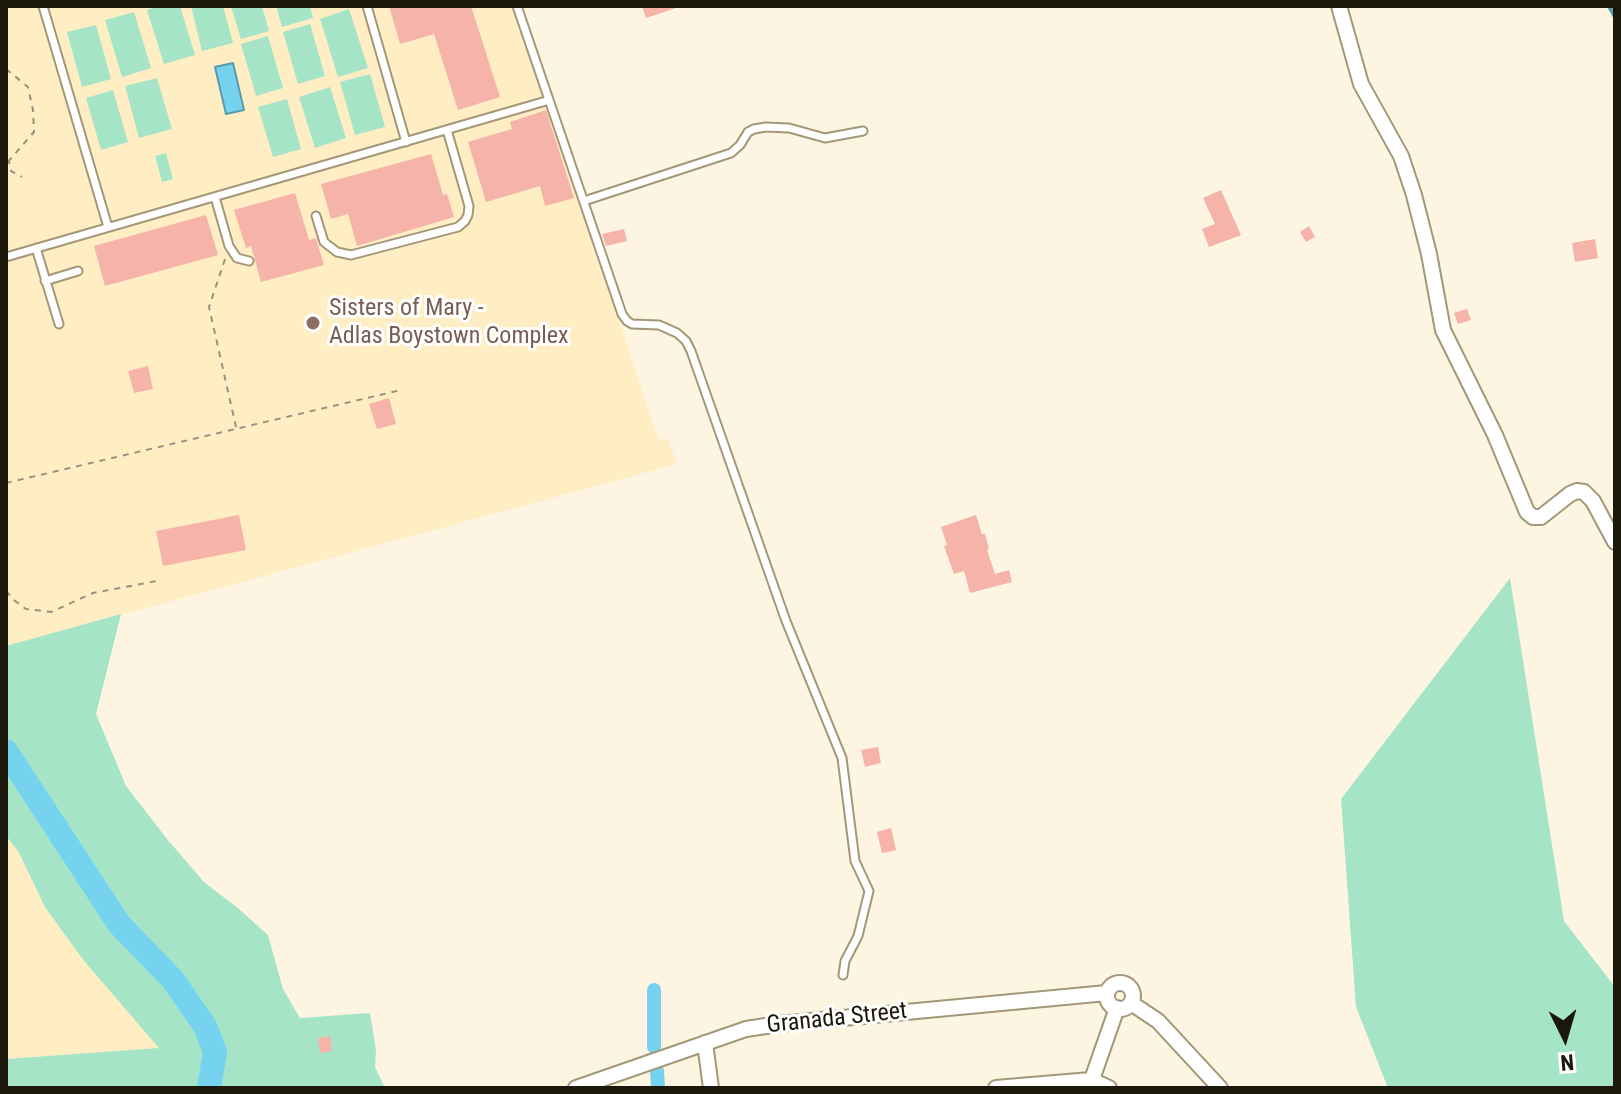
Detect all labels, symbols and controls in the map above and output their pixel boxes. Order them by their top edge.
place label: Sisters of Mary - Adlas Boystown Complex [329,295,569,351]
marker: Sisters of Mary - Adlas Boystown Complex [304,314,322,332]
street label: Granada Street [765,997,909,1041]
north arrow [1525,998,1605,1078]
text: N [1559,1049,1575,1075]

